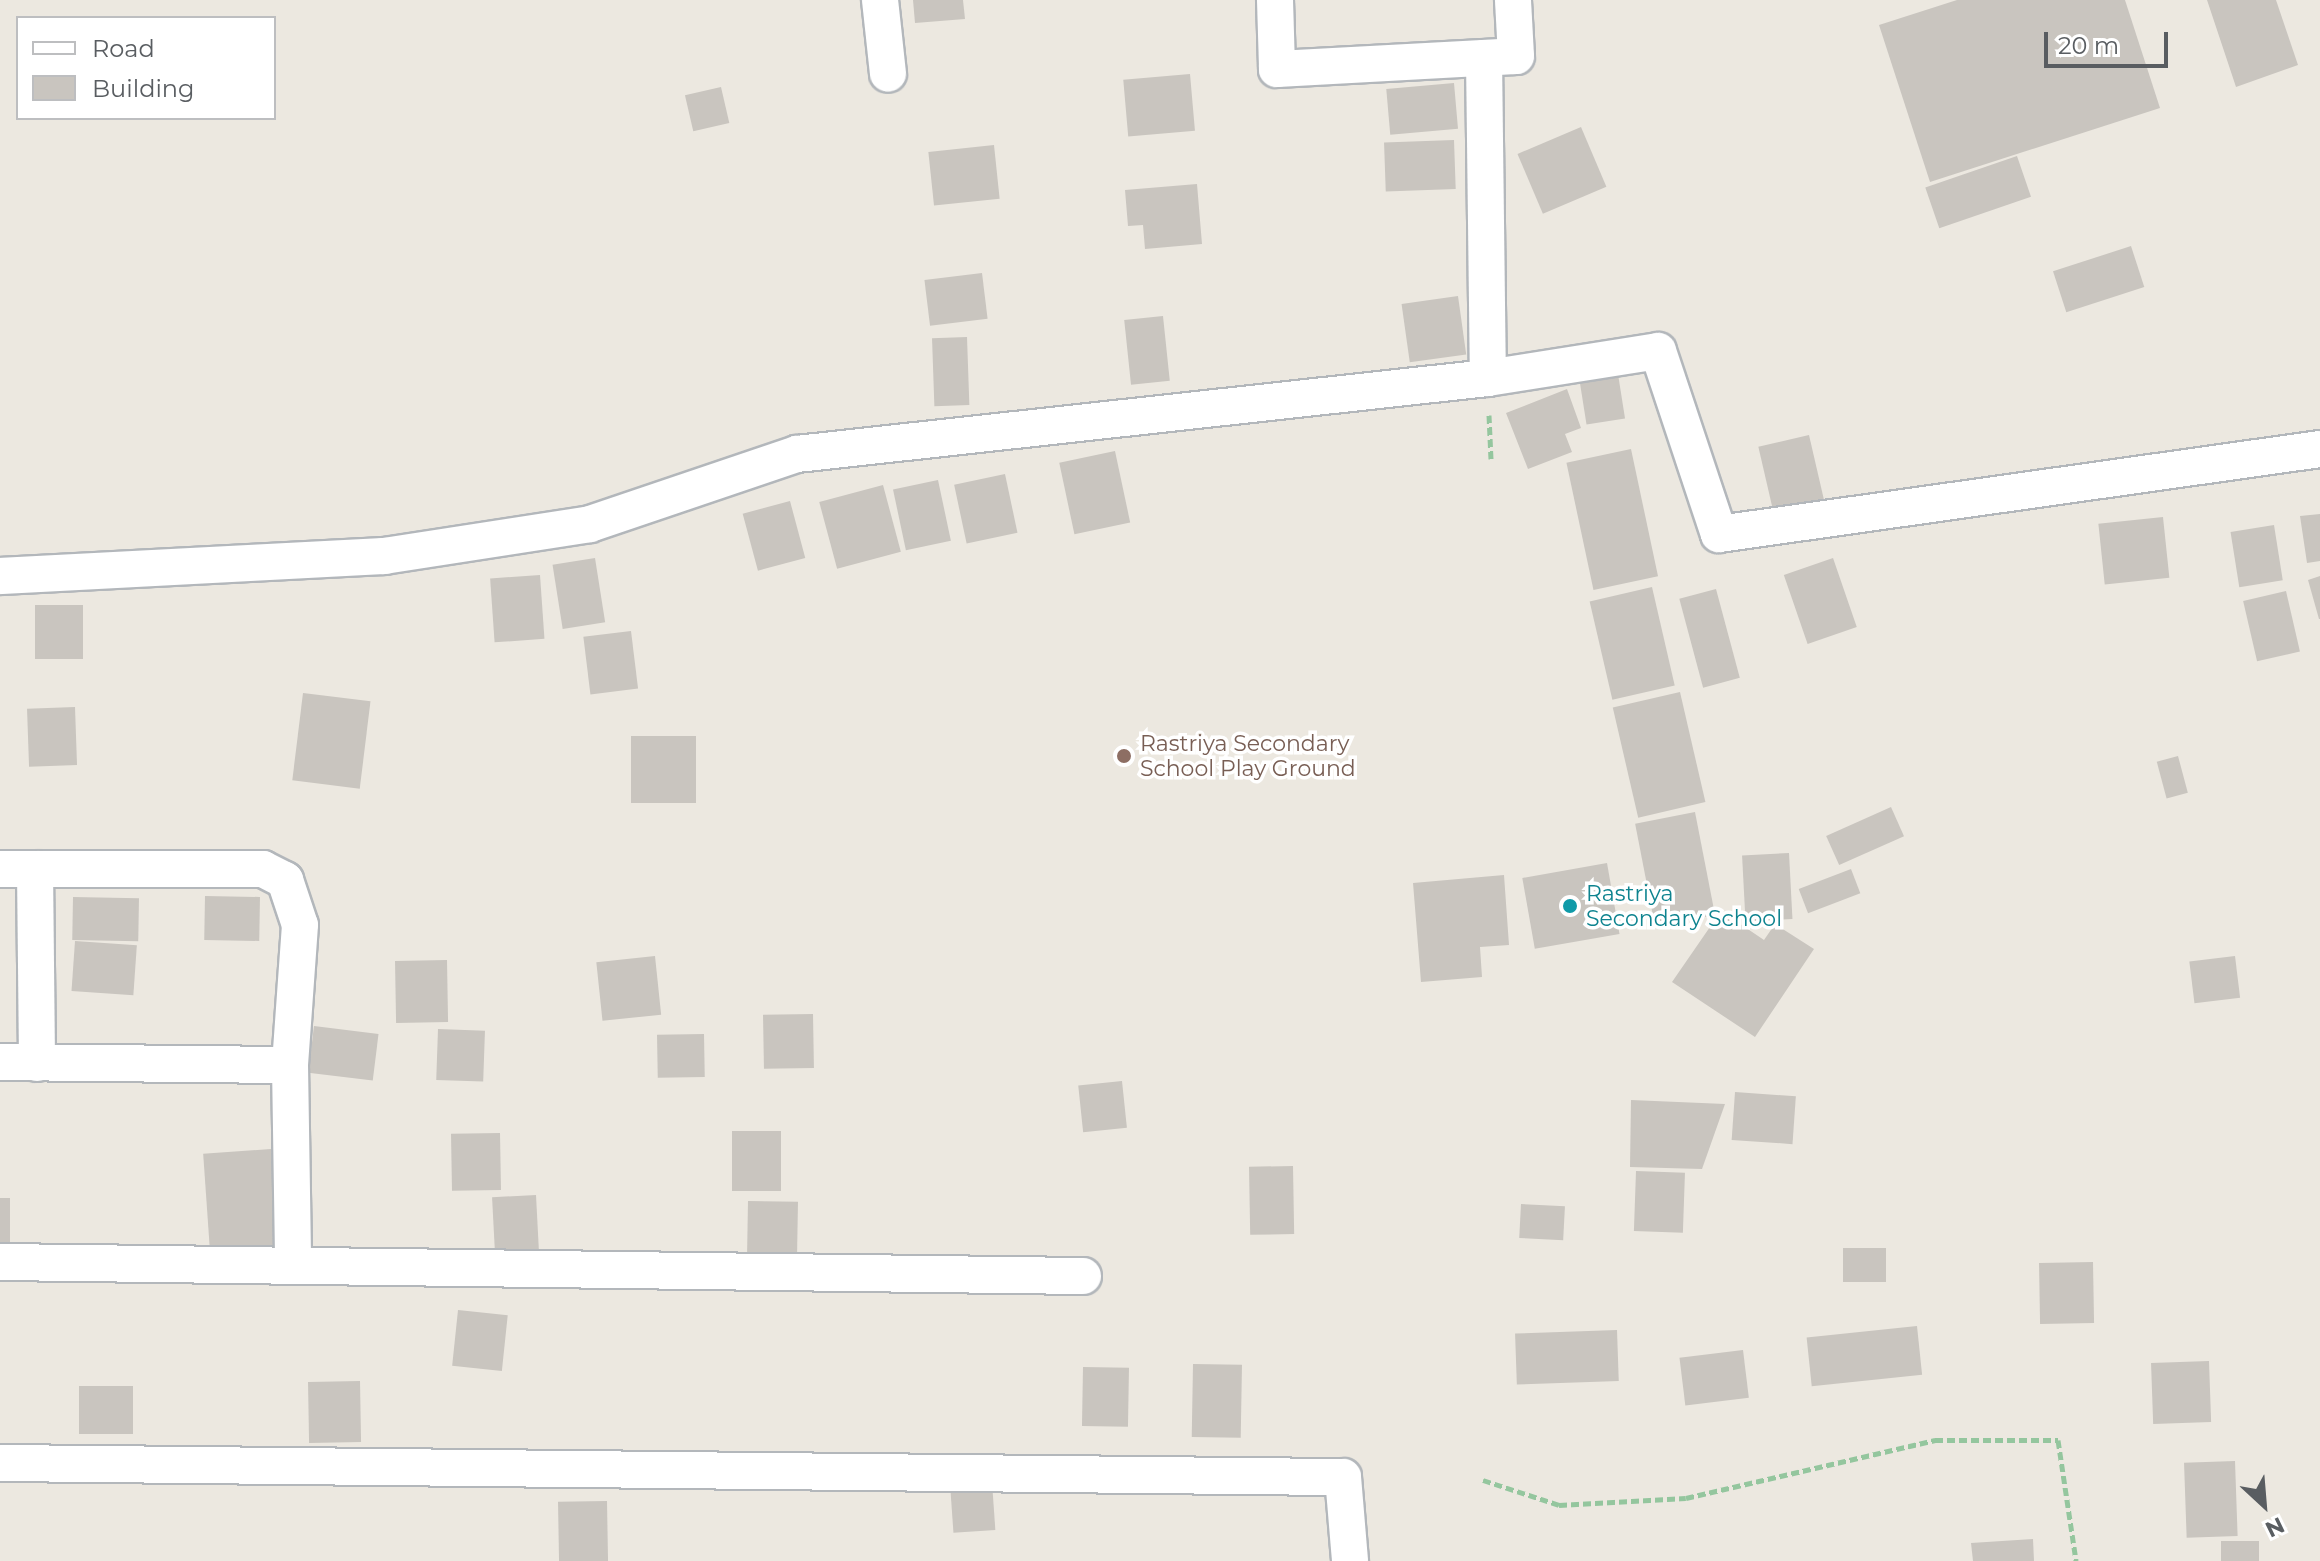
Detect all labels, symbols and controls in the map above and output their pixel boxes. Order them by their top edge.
legend [16,16,276,120]
scale bar [2048,16,2172,66]
text: 20 m [2058,31,2119,60]
text: Road [92,34,155,63]
text: Building [92,74,195,103]
place label: Rastriya Secondary School Play Ground [1140,730,1356,782]
marker: Rastriya Secondary School Play Ground [1115,747,1133,765]
place label: Rastriya Secondary School [1586,880,1782,932]
marker: Rastriya Secondary School [1561,897,1579,915]
north arrow [2224,1465,2304,1545]
text: N [2261,1511,2289,1543]

